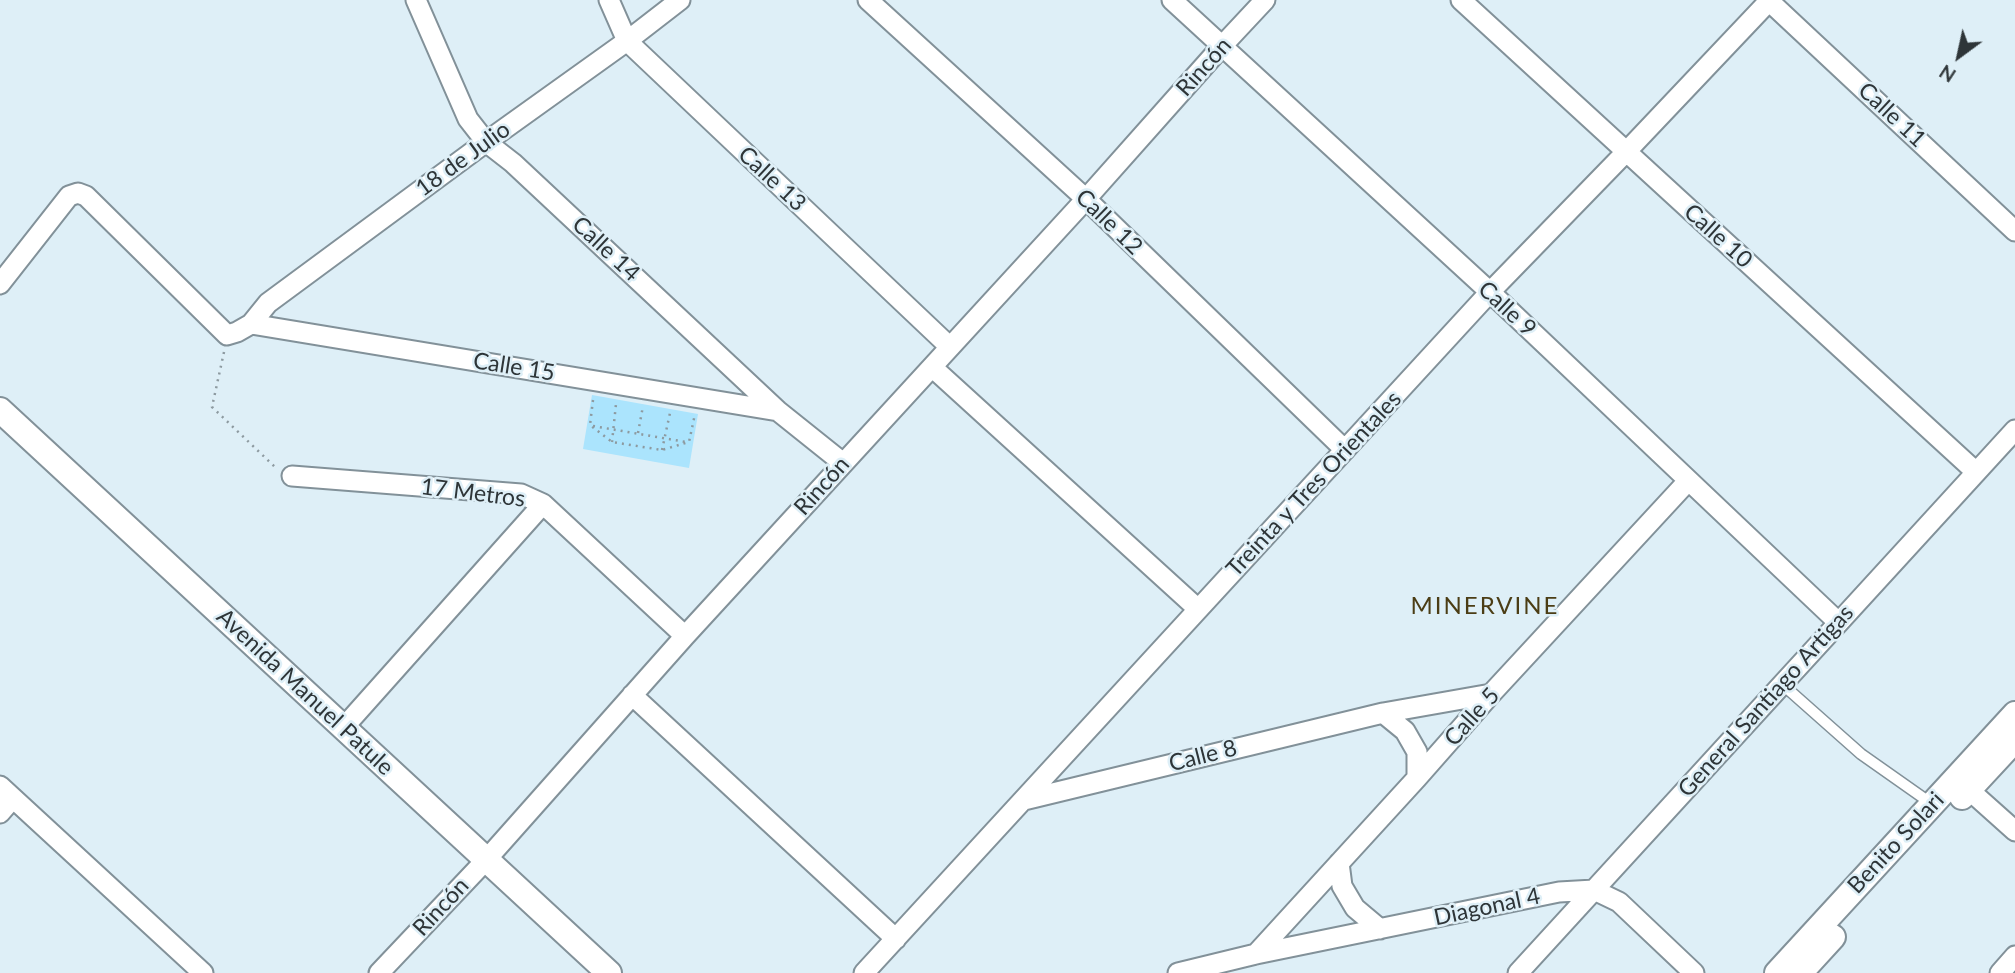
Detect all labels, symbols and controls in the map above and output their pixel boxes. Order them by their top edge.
north arrow [1924,21,1994,91]
street label: Rincón [1171,32,1237,102]
text: N [1935,60,1960,88]
street label: Calle 11 [1852,77,1932,153]
street label: 18 de Julio [411,116,515,202]
street label: Calle 13 [732,141,812,217]
street label: Calle 12 [1070,183,1148,261]
street label: Calle 10 [1678,198,1758,274]
street label: Calle 14 [566,211,646,287]
street label: Calle 9 [1472,275,1542,343]
street label: Calle 15 [471,347,557,387]
street label: Treinta y Tres Orientales [1221,385,1407,583]
street label: Rincón [789,451,855,521]
street label: 17 Metros [419,473,527,513]
district label: MINERVINE [1412,592,1558,620]
street label: General Santiago Artigas [1672,599,1860,803]
street label: Avenida Manuel Patule [211,603,399,781]
street label: Calle 5 [1439,682,1505,752]
street label: Calle 8 [1166,734,1240,778]
street label: Benito Solari [1842,787,1950,899]
street label: Rincón [407,872,475,942]
street label: Diagonal 4 [1431,882,1543,932]

